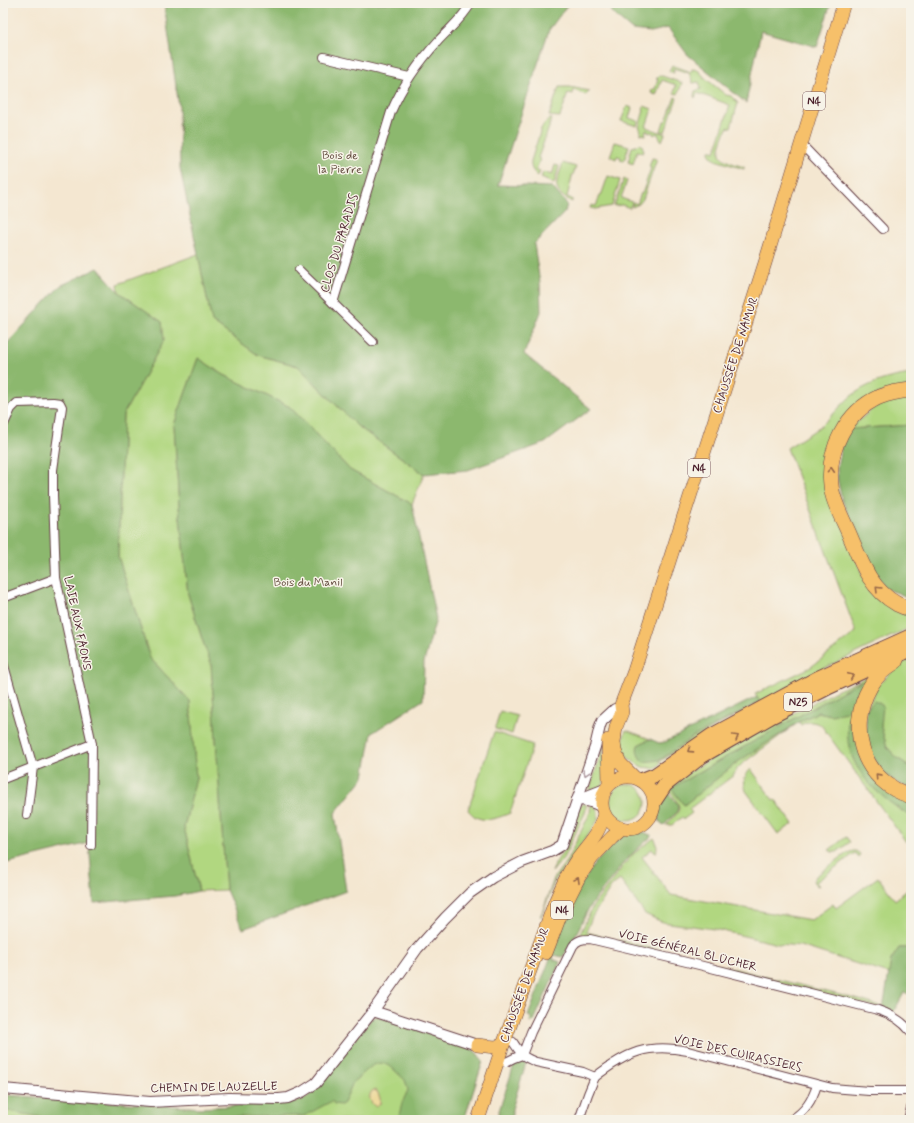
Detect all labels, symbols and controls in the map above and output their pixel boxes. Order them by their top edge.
road number: N4 [803,92,825,110]
park label: Bois de la Pierre [318,148,362,178]
street label: CLOS DU PARADIS [317,192,363,295]
street label: CHAUSSÉE DE NAMUR [710,295,762,416]
road number: N4 [688,459,710,477]
one-way arrow [827,467,836,473]
street label: LAIE AUX FAONS [59,575,95,672]
park label: Bois du Manil [274,575,342,591]
one-way arrow [875,586,883,594]
one-way arrow [846,673,854,681]
road number: N25 [784,693,812,711]
one-way arrow [732,734,739,741]
one-way arrow [687,745,694,753]
one-way arrow [582,770,591,777]
one-way arrow [876,773,883,781]
one-way arrow [573,876,580,884]
road number: N4 [551,901,573,919]
street label: CHAUSSÉE DE NAMUR [497,926,553,1045]
street label: VOIE GÉNÉRAL BLÜCHER [617,926,759,976]
street label: VOIE DES CUIRASSIERS [672,1031,804,1077]
street label: CHEMIN DE LAUZELLE [150,1079,278,1097]

